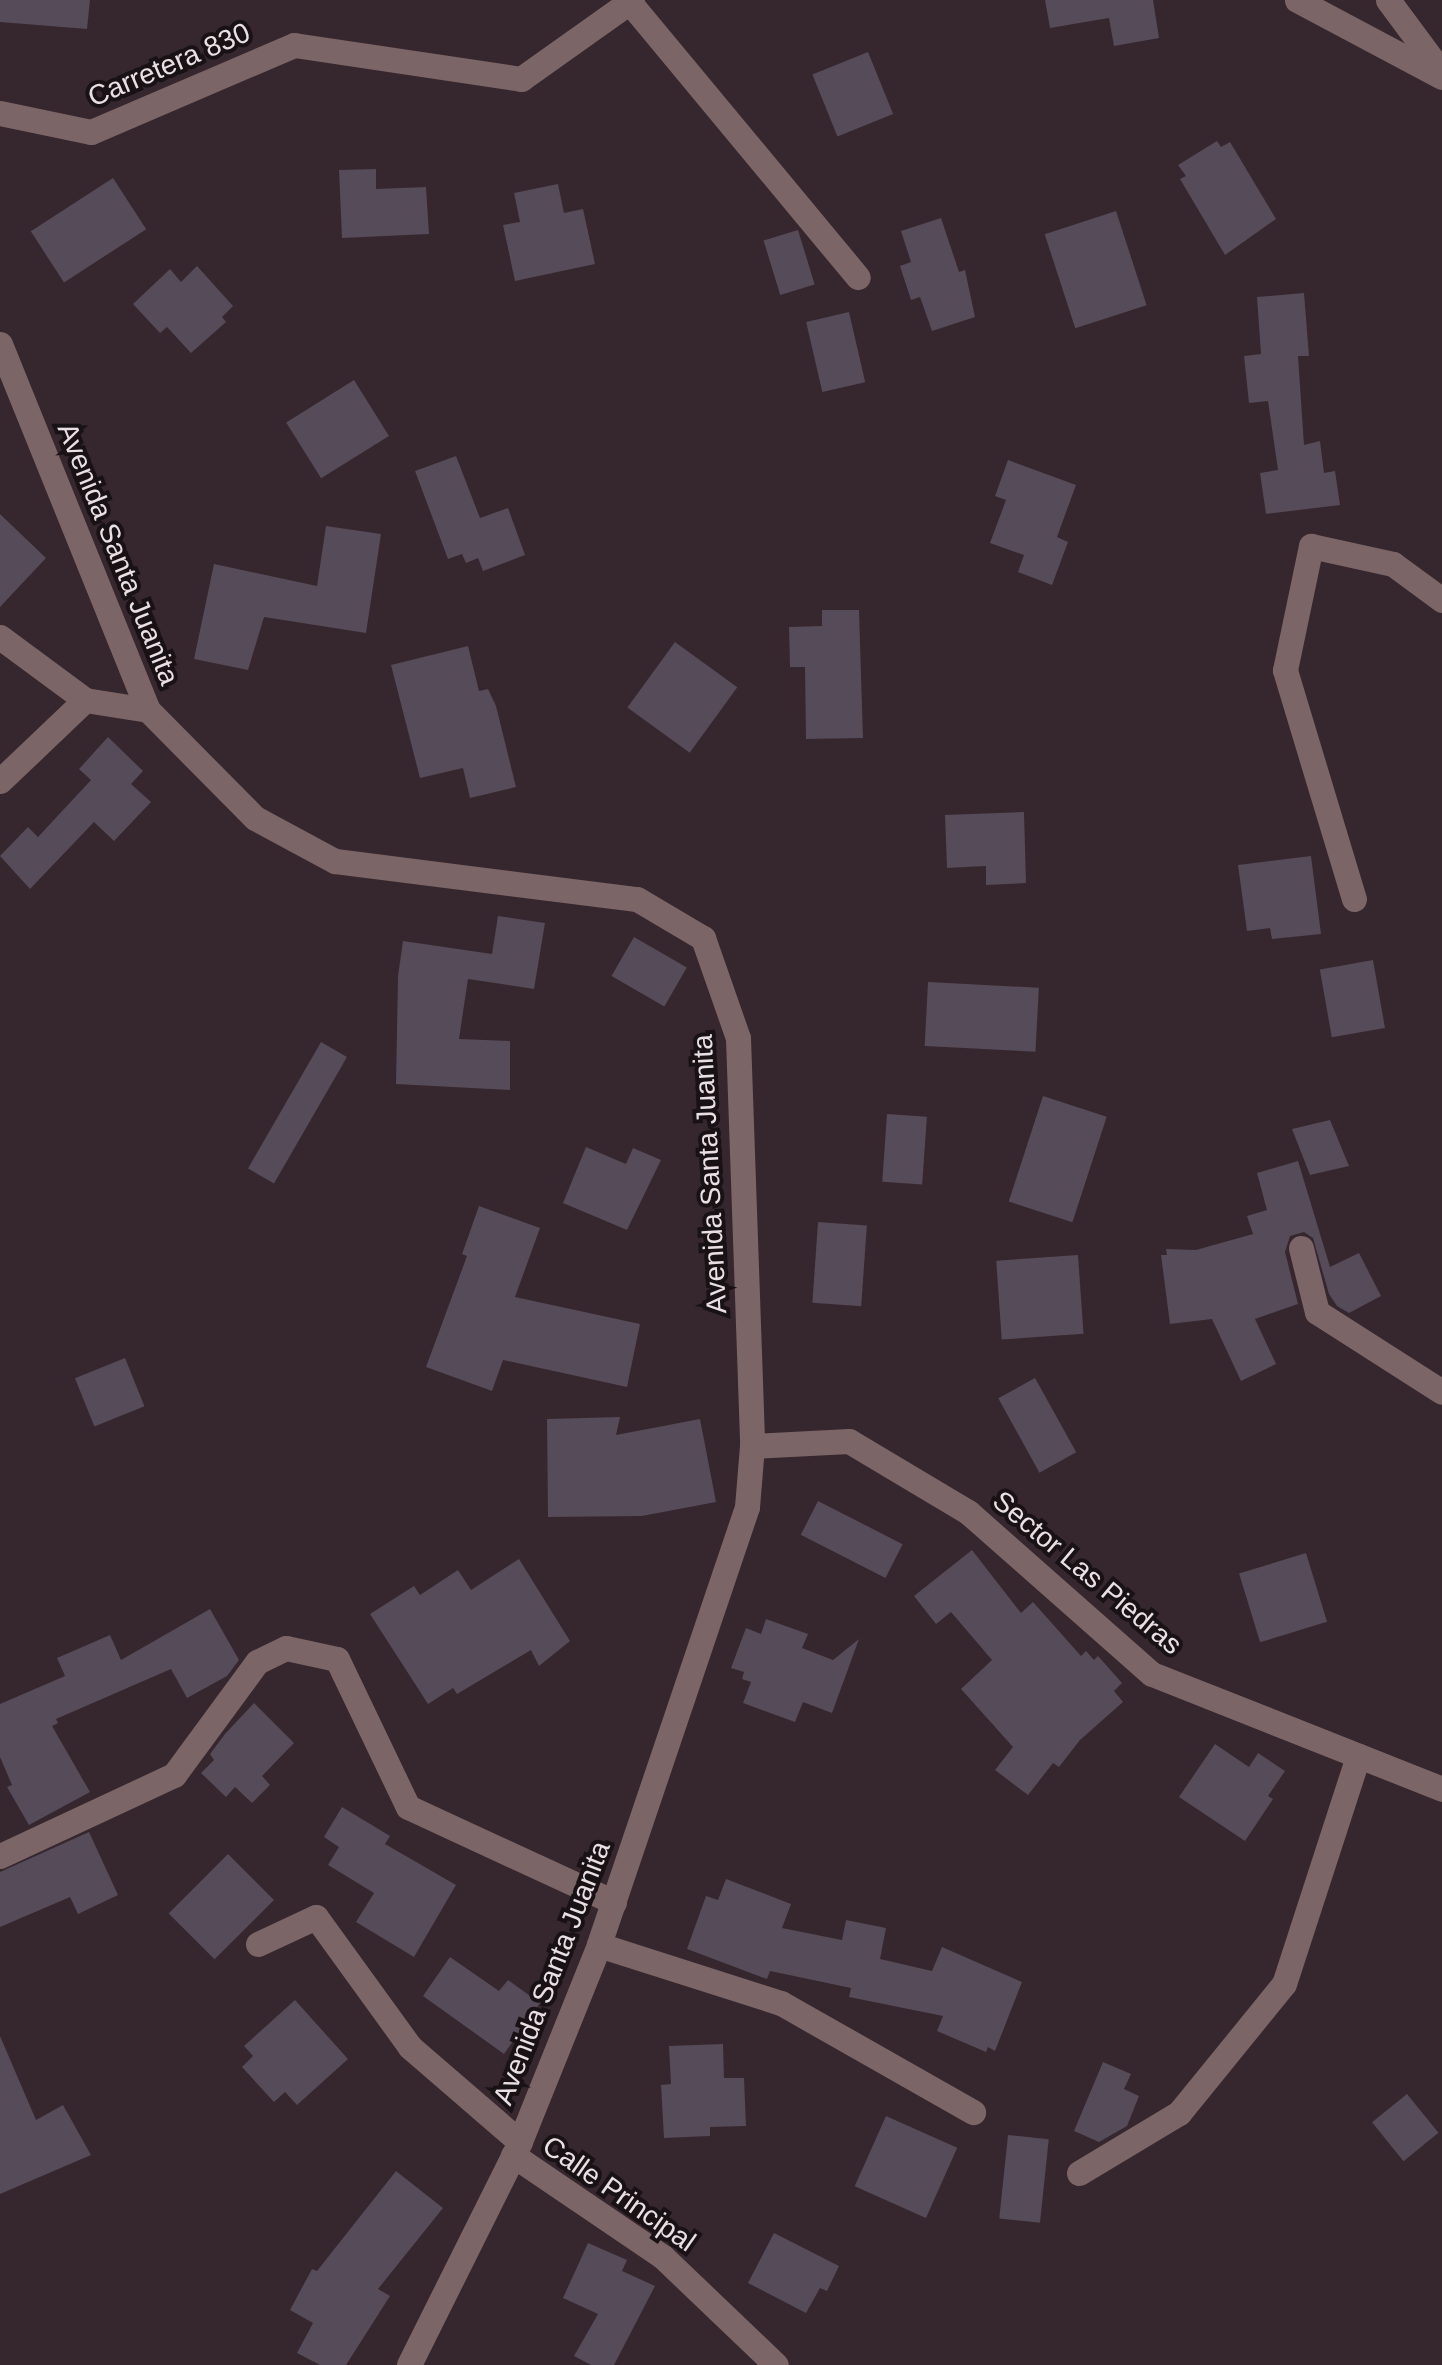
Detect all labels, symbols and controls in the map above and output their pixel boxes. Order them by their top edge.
street label: Carretera 830 [83,16,255,114]
street label: Avenida Santa Juanita [50,418,186,690]
street label: Avenida Santa Juanita [686,1033,734,1315]
street label: Sector Las Piedras [986,1484,1188,1662]
street label: Avenida Santa Juanita [486,1836,618,2110]
street label: Calle Principal [536,2129,702,2259]

